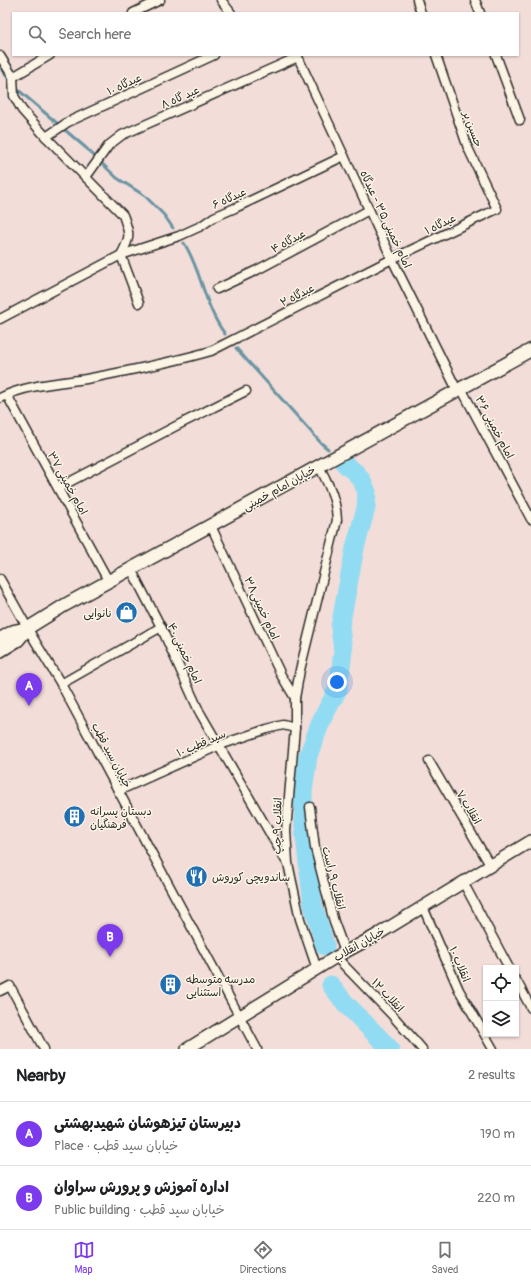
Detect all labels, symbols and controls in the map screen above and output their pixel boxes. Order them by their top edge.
search box [12,12,519,56]
icon: search [26,23,48,45]
text: Search here [58,25,131,44]
street label: عیدگاه ۱۰ [105,71,144,98]
street label: عید گاه ۸ [159,83,201,112]
street label: حسین بر [459,108,485,149]
street label: امام خمینی ۳۵ - عیدگاه [355,168,414,271]
street label: عیدگاه ۶ [210,185,248,212]
street label: عیدگاه ۱ [423,211,458,238]
street label: عیدگاه ۴ [269,227,308,256]
street label: عیدگاه ۲ [278,281,316,310]
street label: امام خمینی ۳۶ [471,394,517,462]
street label: امام خمینی ۳۷ [43,449,90,518]
street label: خیابان امام خمینی [241,463,319,515]
street label: امام خمینی۳۸ [239,575,282,643]
shop icon: نانوایی [114,600,140,626]
place label: نانوایی [83,607,112,621]
street label: امام خمینی ۴۰ [163,621,204,686]
your location [327,672,347,692]
pin: A [16,673,42,706]
street label: خیابان سید قطب [88,720,134,791]
street label: سید قطب ۱۰ [175,727,228,761]
street label: انقلاب ۷ [453,788,484,827]
street label: انقلاب ۹ چپ [271,798,285,855]
building icon: دبستان پسرانه فرهنگیان [61,804,87,830]
place label: دبستان پسرانه فرهنگیان [90,805,152,831]
street label: انقلاب ۹ راست [318,845,348,911]
restaurant icon: ساندویچی کوروش [184,864,210,890]
place label: ساندویچی کوروش [212,871,290,885]
pin: B [97,924,123,957]
street label: خیابان انقلاب [331,925,388,965]
street label: انقلاب ۱۰ [445,945,473,984]
map controls [483,965,519,1037]
button: locate [483,965,519,1001]
building icon: مدرسه متوسطه استثنایی [158,972,184,998]
place label: مدرسه متوسطه استثنایی [186,973,255,1000]
street label: انقلاب ۱۲ [368,976,406,1015]
button: layers [483,1001,519,1037]
text: Nearby [16,1065,65,1086]
text: 2 results [468,1067,515,1083]
text: دبیرستان تیزهوشان شهیدبهشتی [54,1114,241,1133]
text: A [25,1126,33,1142]
text: 190 m [480,1126,515,1142]
text: Place · خیابان سید قطب [54,1138,178,1154]
text: اداره آموزش و پرورش سراوان [54,1178,229,1197]
text: B [25,1190,33,1206]
text: 220 m [477,1190,515,1206]
text: Public building · خیابان سید قطب [54,1202,225,1218]
tab: Map [73,1239,95,1276]
tab: Directions [240,1239,286,1276]
tab: Saved [431,1239,458,1276]

